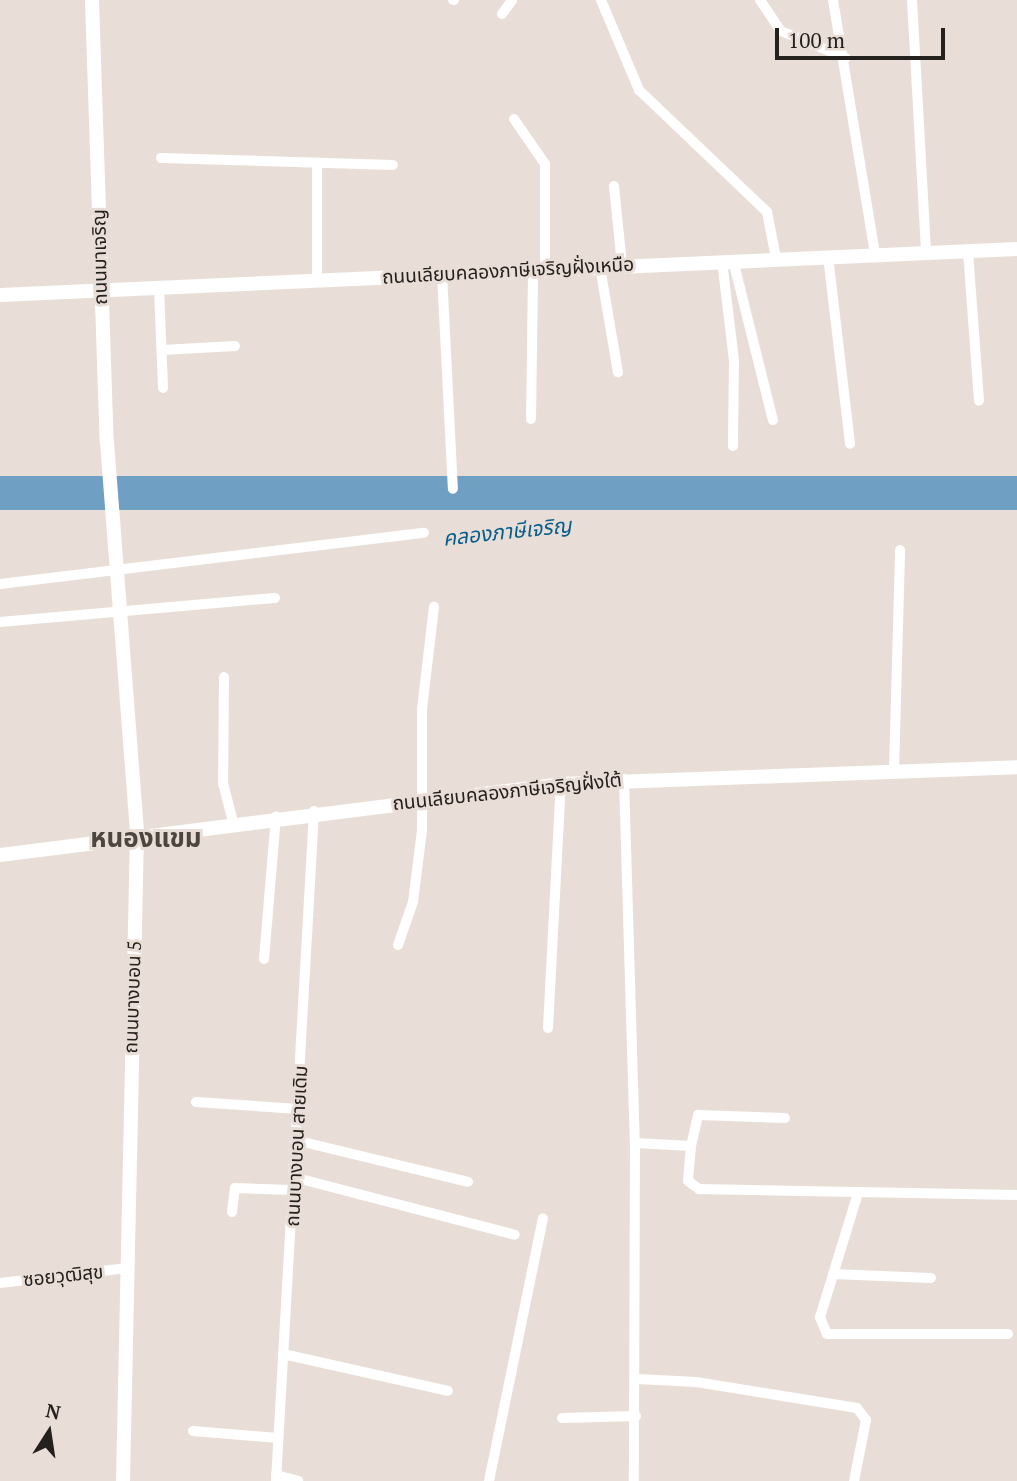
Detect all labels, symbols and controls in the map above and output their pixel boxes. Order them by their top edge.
scale bar [779,14,949,58]
text: 100 m [788,26,845,54]
street label: ถนนมาเจริญ [87,209,111,305]
street label: ถนนเลียบคลองภาษีเจริญฝั่งเหนือ [381,252,635,288]
water label: คลองภาษีเจริญ [442,512,572,550]
street label: ถนนเลียบคลองภาษีเจริญฝั่งใต้ [391,768,623,814]
district label: หนองแขม [90,822,202,854]
street label: ถนนบางบอน 5 [119,940,145,1054]
street label: ถนนบางบอน สายเดิม [280,1065,312,1227]
street label: ซอยวุฒิสุข [22,1259,104,1291]
north arrow [14,1397,84,1467]
text: N [44,1397,63,1425]

